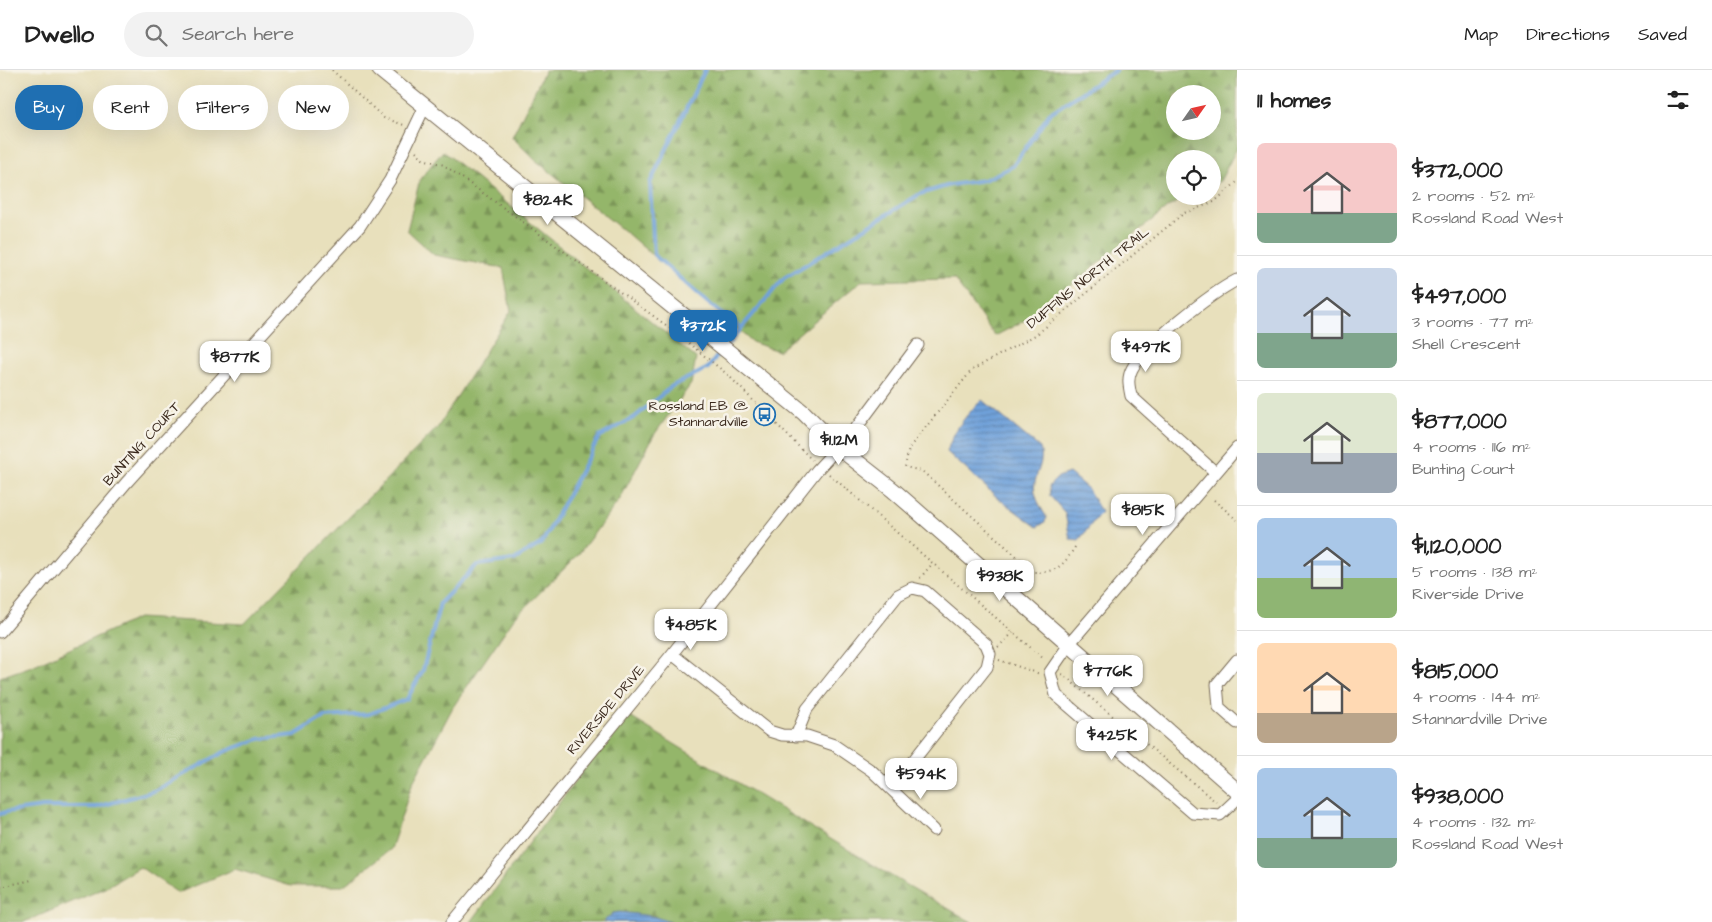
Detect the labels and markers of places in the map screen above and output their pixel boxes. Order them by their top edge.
pin: $824K [513,184,583,226]
pin: $372K [668,310,738,352]
pin: $497K [1111,330,1181,373]
pin: $877K [200,340,270,383]
place label: Rossland EB @ Stannardville [649,396,748,432]
bus stop icon: Rossland EB @ Stannardville [752,402,776,426]
pin: $1.12M [798,424,880,466]
pin: $815K [1108,494,1178,536]
pin: $938K [965,560,1035,602]
pin: $485K [656,608,726,651]
pin: $776K [1073,654,1143,697]
pin: $425K [1077,718,1147,761]
pin: $594K [886,758,956,800]

